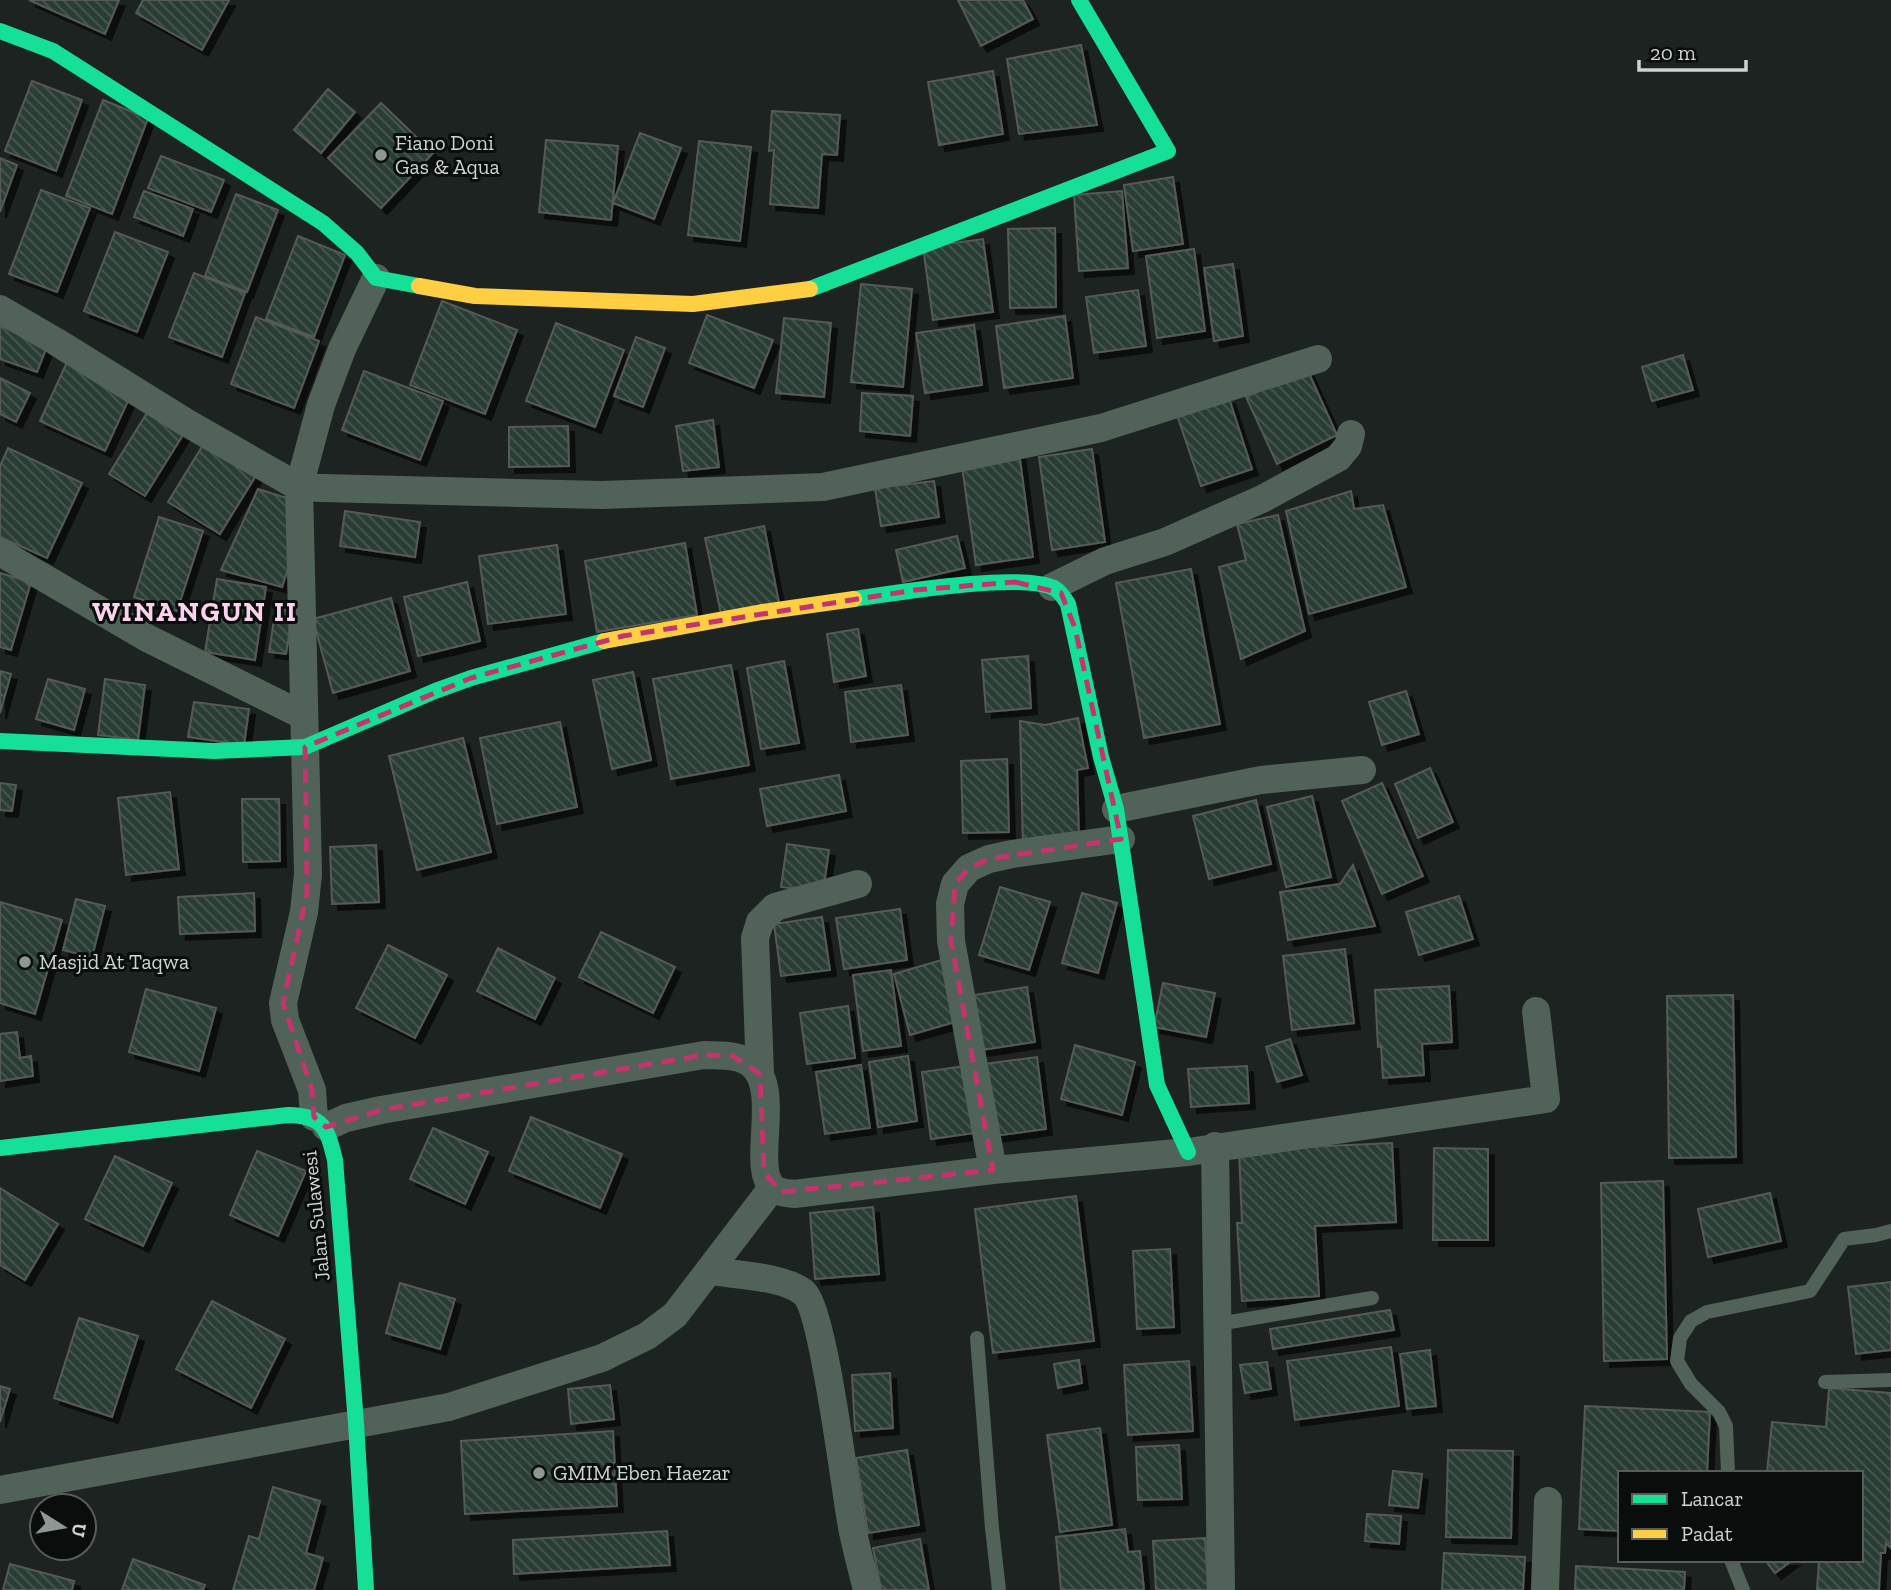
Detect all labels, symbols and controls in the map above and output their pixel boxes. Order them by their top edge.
scale bar [1639,28,1746,72]
text: 20 m [1650,40,1696,65]
place label: Fiano Doni Gas & Aqua [395,130,500,179]
marker: Fiano Doni Gas & Aqua [373,147,389,163]
district label: WINANGUN II [92,595,298,628]
place label: Masjid At Taqwa [39,949,189,975]
marker: Masjid At Taqwa [17,954,33,970]
street label: Jalan Sulawesi [296,1150,335,1282]
place label: GMIM Eben Haezar [553,1460,731,1485]
marker: GMIM Eben Haezar [531,1465,547,1481]
legend [1618,1471,1863,1562]
text: Lancar [1681,1486,1743,1511]
north arrow [28,1492,98,1562]
text: U [67,1521,92,1539]
text: Padat [1681,1521,1733,1546]

